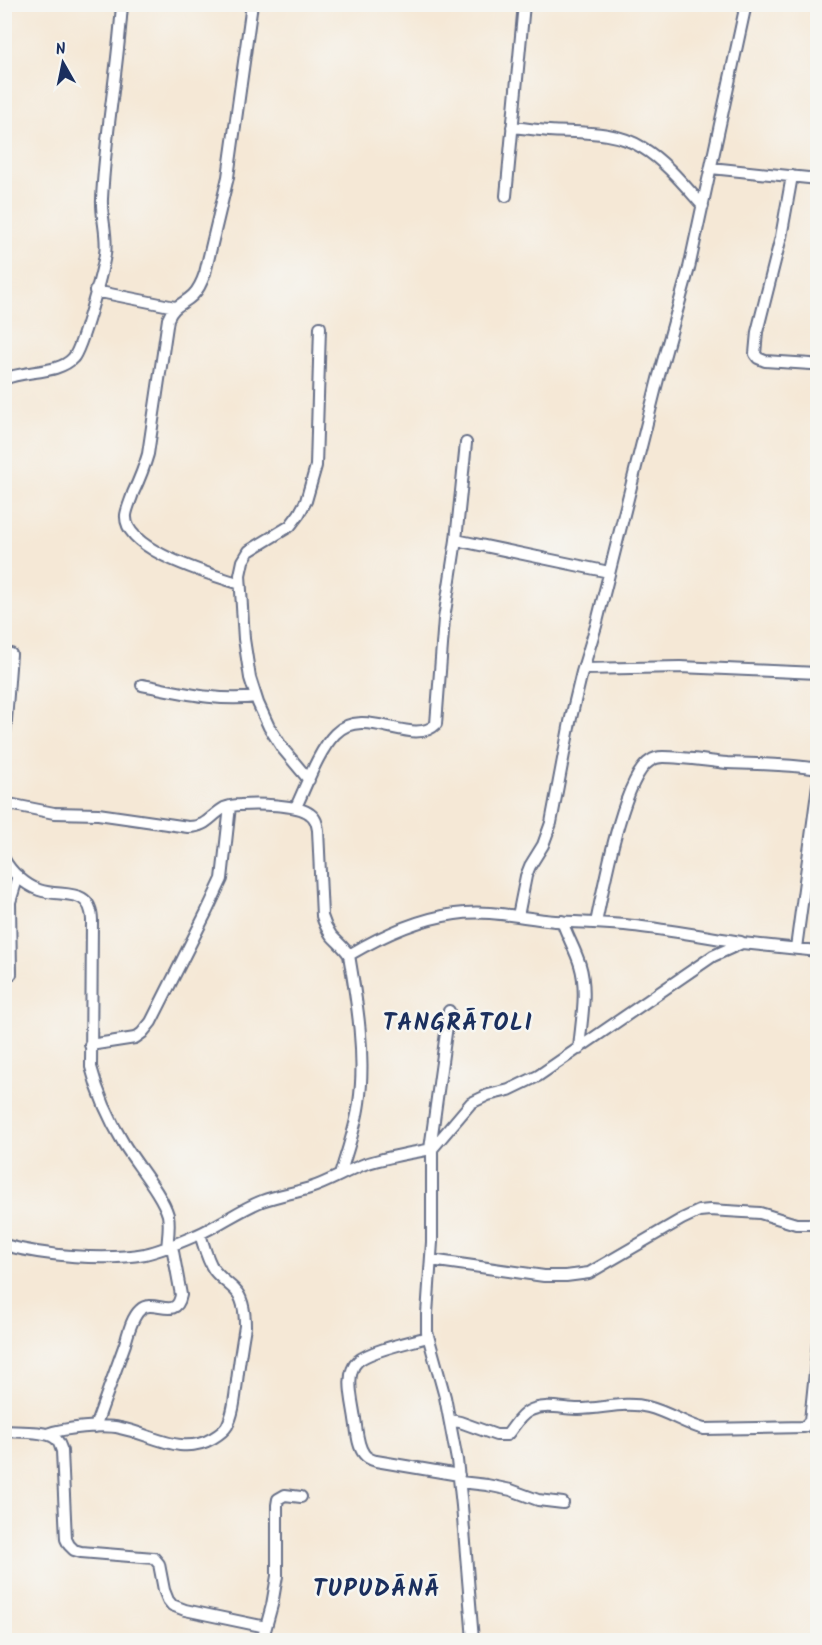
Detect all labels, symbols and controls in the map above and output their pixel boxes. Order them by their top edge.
north arrow [33,33,93,93]
text: N [54,37,68,63]
district label: TANGRĀTOLI [383,1004,533,1043]
district label: TUPUDĀNĀ [313,1570,441,1609]

